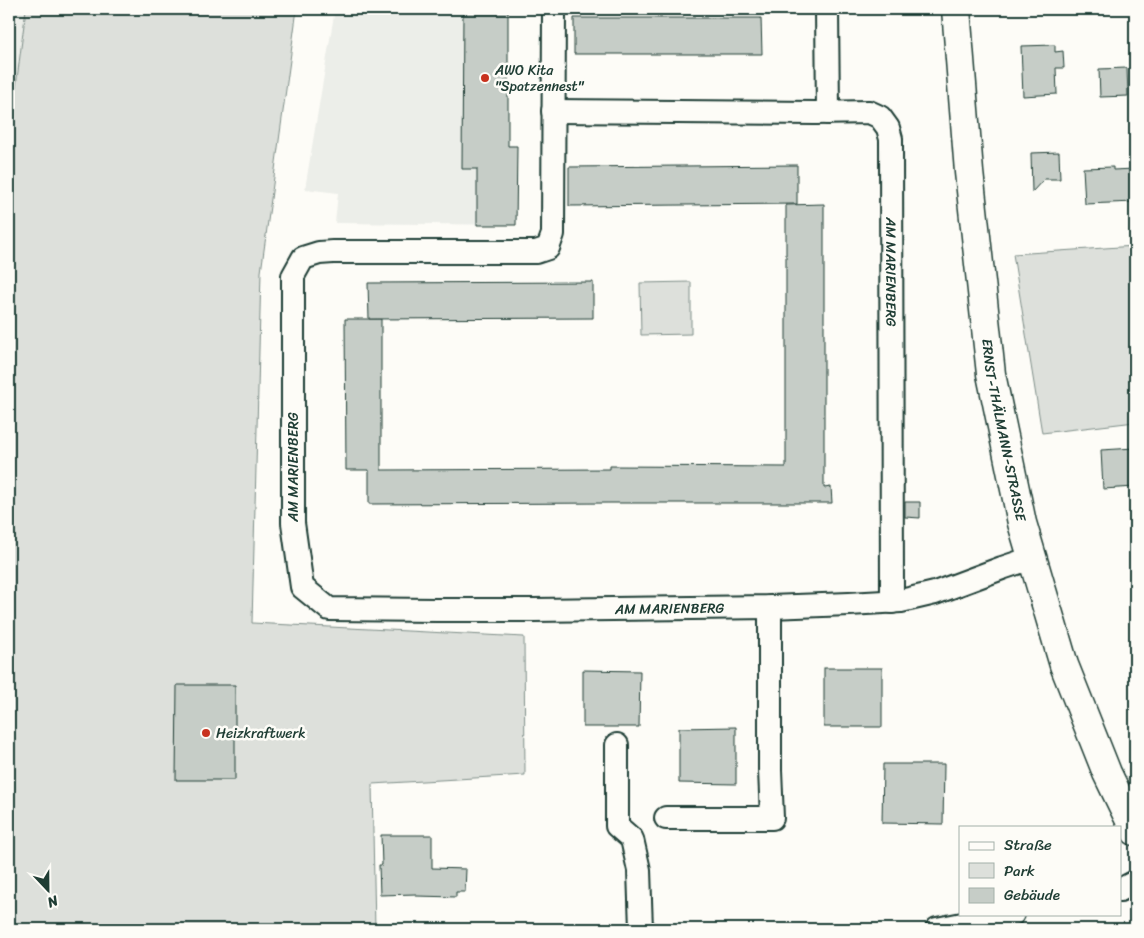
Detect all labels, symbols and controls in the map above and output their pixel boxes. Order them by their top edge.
place label: AWO Kita "Spatzennest" [494,58,585,99]
marker: AWO Kita "Spatzennest" [479,72,491,84]
street label: AM MARIENBERG [879,216,904,327]
street label: ERNST-THÄLMANN-STRASSE [975,337,1034,525]
street label: AM MARIENBERG [281,412,306,523]
street label: AM MARIENBERG [614,595,725,621]
place label: Heizkraftwerk [216,721,306,746]
marker: Heizkraftwerk [200,727,212,739]
legend [959,826,1122,916]
text: Straße [1004,832,1052,858]
text: Park [1004,858,1035,884]
north arrow [22,866,72,916]
text: Gebäude [1004,882,1060,908]
text: N [43,888,63,915]

